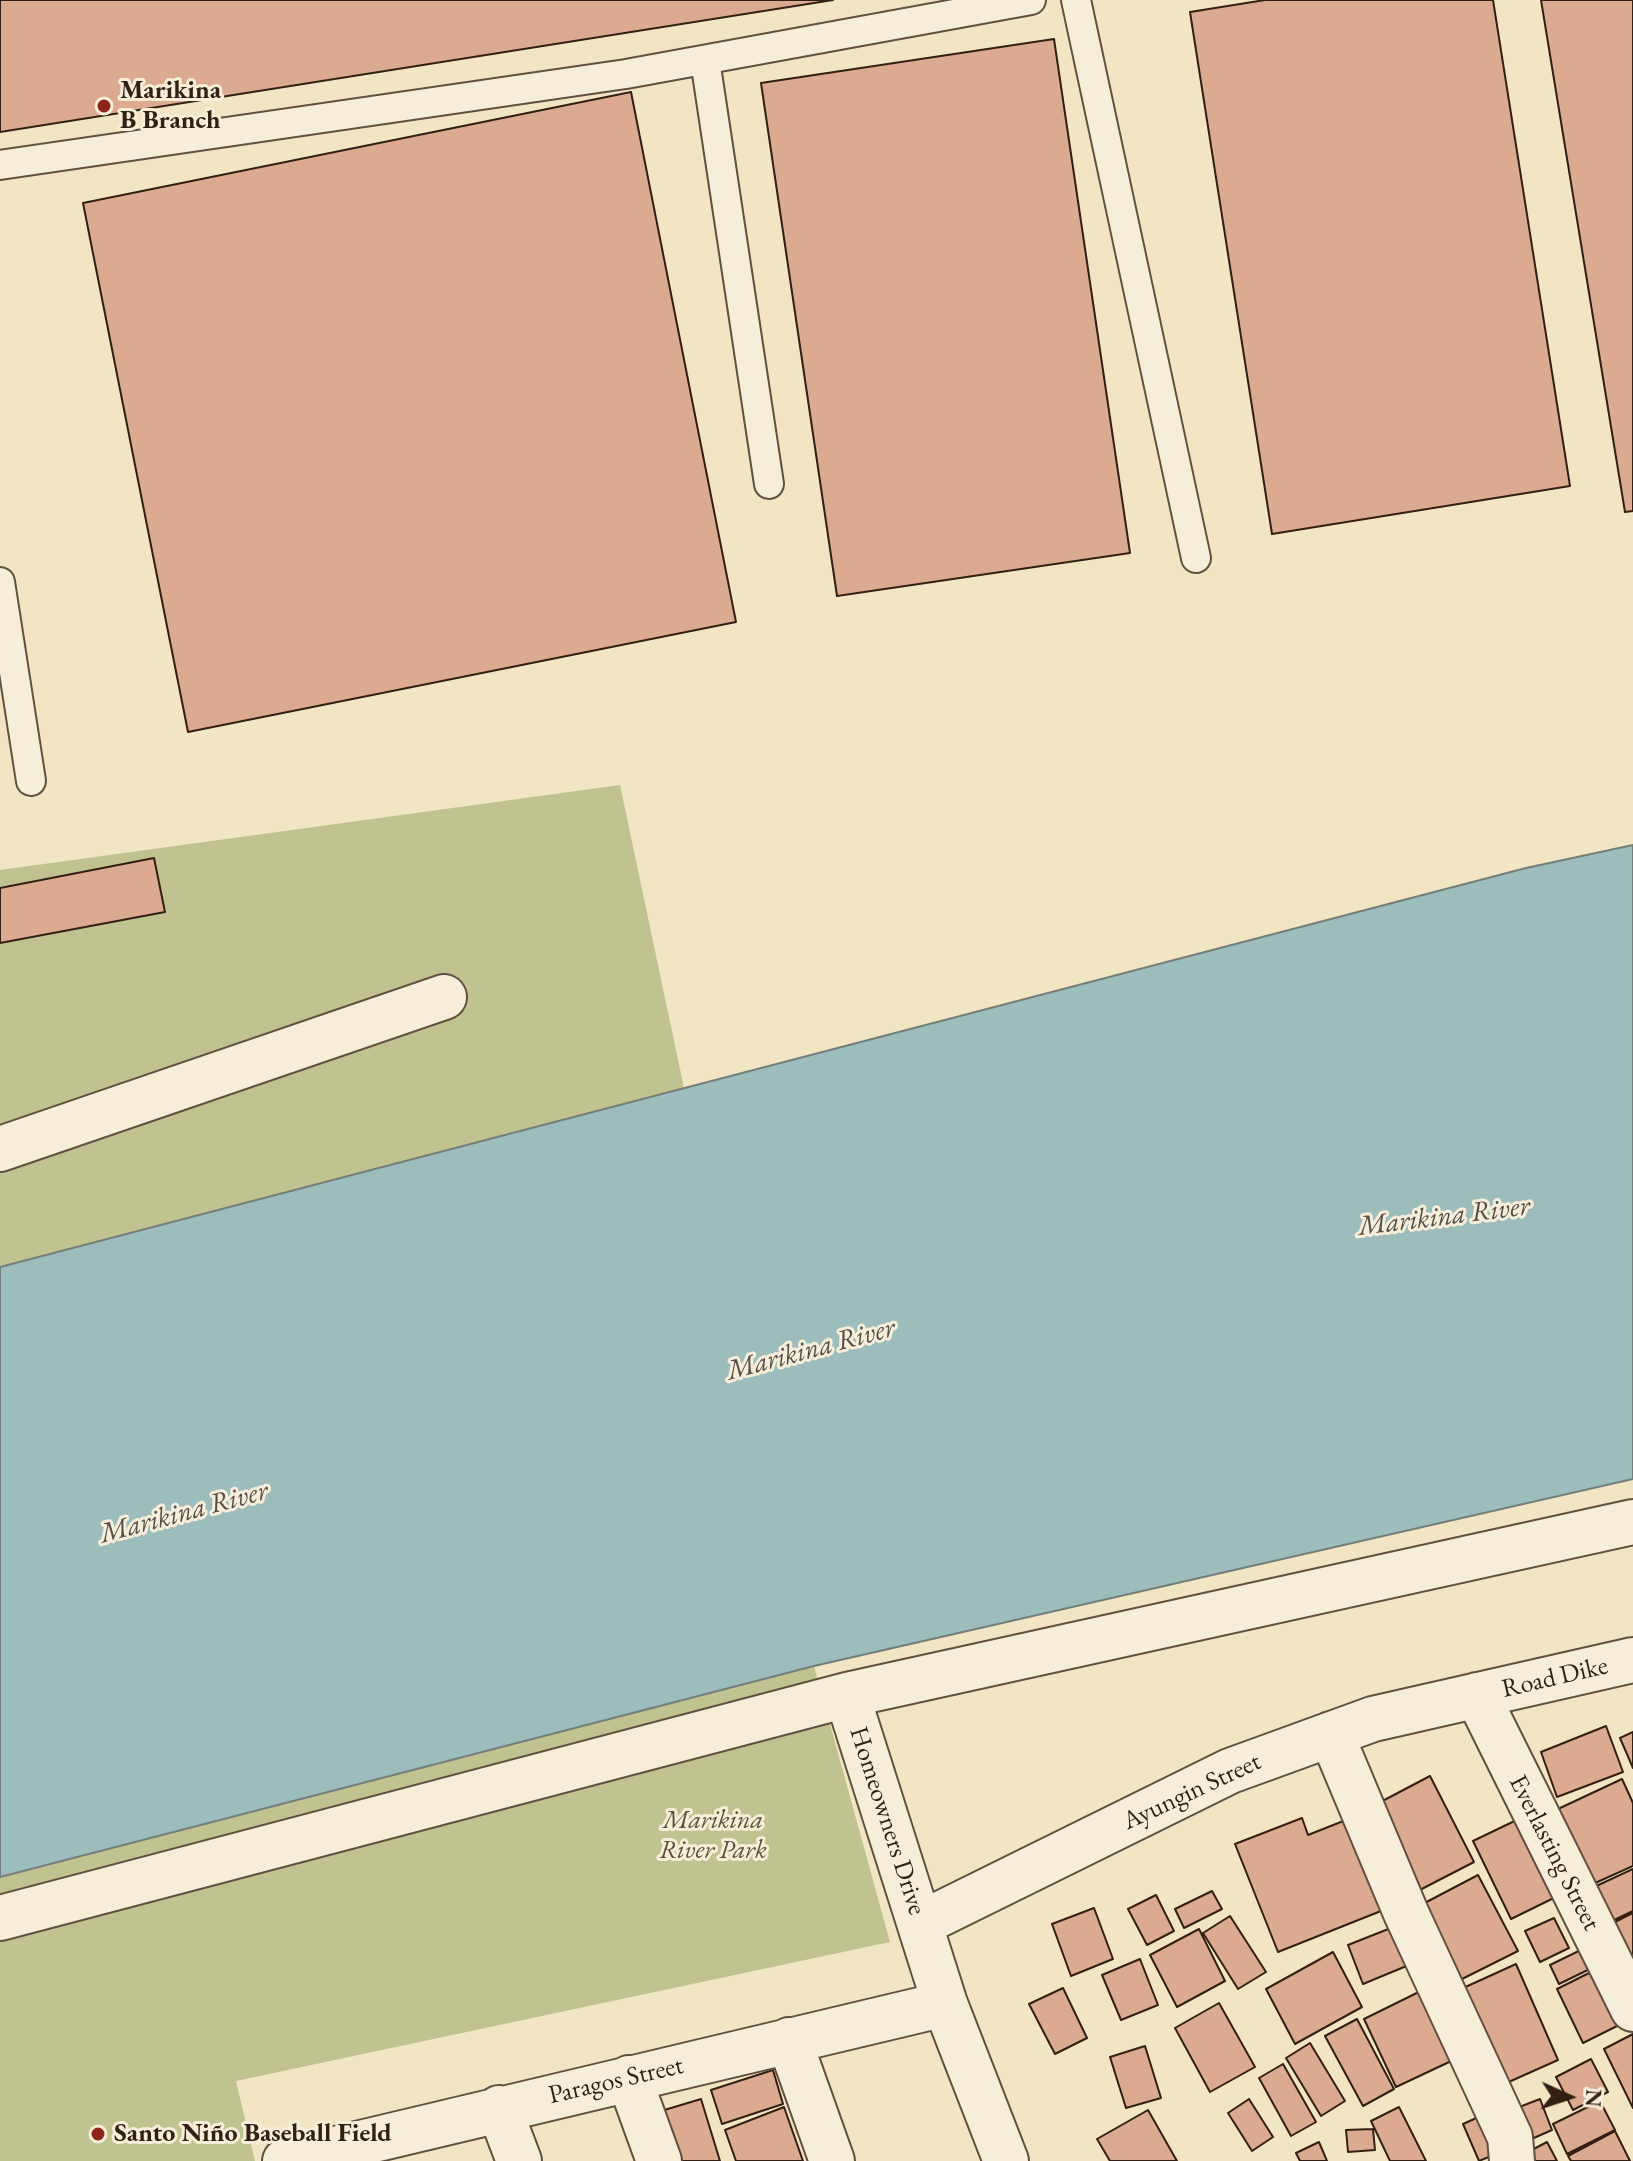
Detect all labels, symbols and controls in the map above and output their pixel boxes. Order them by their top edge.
place label: Marikina B Branch [120,75,221,136]
marker: Marikina B Branch [95,97,113,115]
water label: Marikina River [1356,1190,1532,1244]
water label: Marikina River [723,1311,899,1389]
water label: Marikina River [96,1474,272,1552]
street label: Road Dike [1499,1651,1611,1705]
street label: Homeowners Drive [842,1723,932,1919]
street label: Ayungin Street [1118,1746,1266,1838]
street label: Everlasting Street [1501,1770,1607,1936]
park label: Marikina River Park [659,1805,767,1866]
street label: Paragos Street [546,2050,686,2112]
north arrow [1529,2057,1609,2137]
text: N [1579,2089,1608,2108]
place label: Santo Niño Baseball Field [114,2118,392,2150]
marker: Santo Niño Baseball Field [89,2125,107,2143]

